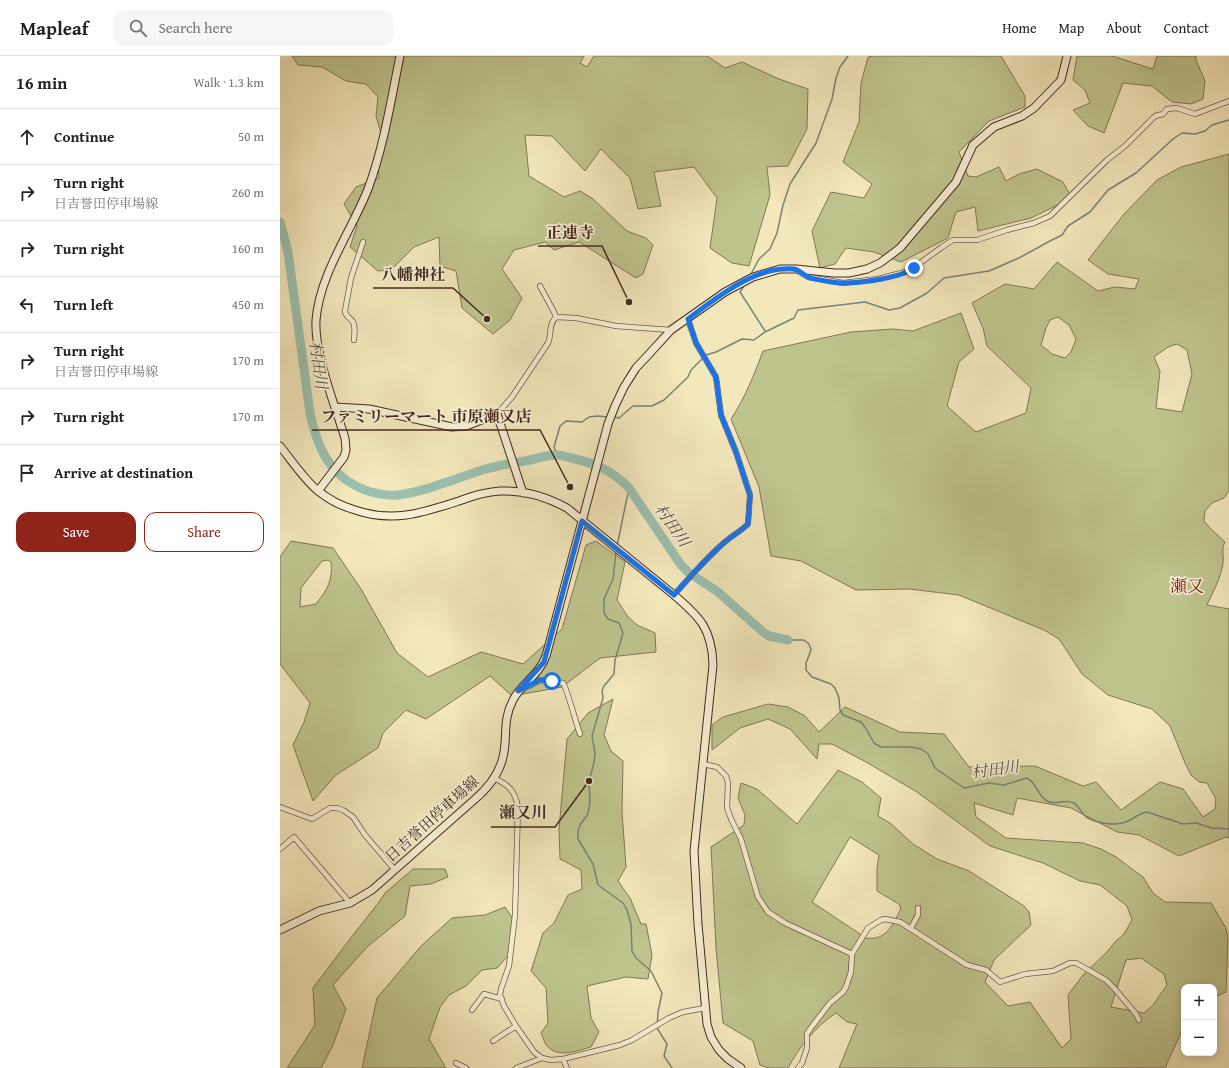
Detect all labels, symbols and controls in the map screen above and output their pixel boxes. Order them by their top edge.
search box [113,10,393,46]
text: Mapleaf [20,14,89,42]
icon: search [127,17,149,39]
text: Search here [159,17,233,38]
text: Home [1002,18,1037,38]
text: Map [1059,18,1084,38]
text: About [1106,18,1142,38]
text: Contact [1164,18,1209,38]
text: 16 min [16,70,67,95]
text: Walk · 1.3 km [193,73,264,92]
icon: ahead [16,126,38,148]
text: Continue [54,126,115,147]
text: 50 m [238,127,264,146]
text: Turn right [54,172,125,193]
icon: right [16,182,38,204]
text: 260 m [232,183,264,202]
text: 日吉誉田停車場線 [54,194,158,213]
callout: 正連寺 [538,218,602,246]
text: 正連寺 [546,220,594,244]
icon: right [16,238,38,260]
text: Turn right [54,238,125,259]
text: 160 m [232,239,264,258]
route end [905,259,923,277]
callout: 八幡神社 [373,260,453,288]
text: 八幡神社 [381,262,445,286]
icon: left [16,294,38,316]
text: Turn left [54,294,113,315]
text: 450 m [232,295,264,314]
text: Turn right [54,340,125,361]
water label: 村田川 [304,340,335,392]
icon: right [16,350,38,372]
text: 170 m [232,351,264,370]
text: 日吉誉田停車場線 [54,362,158,381]
callout: ファミリーマート 市原瀬又店 [312,402,540,430]
text: ファミリーマート 市原瀬又店 [320,404,532,428]
icon: right [16,406,38,428]
text: Turn right [54,406,125,427]
text: 170 m [232,407,264,426]
icon: arrive [16,462,38,484]
text: Arrive at destination [54,462,193,483]
water label: 村田川 [649,498,698,553]
button: Save [16,512,136,552]
button: Share [144,512,264,552]
district label: 瀬又 [1170,573,1204,598]
route start [543,672,561,690]
water label: 村田川 [970,753,1022,784]
street label: 日吉誉田停車場線 [380,771,483,867]
callout: 瀬又川 [491,799,555,827]
text: 瀬又川 [499,800,547,824]
map controls [1181,984,1217,1056]
button: + [1181,984,1217,1020]
button: − [1181,1020,1217,1056]

